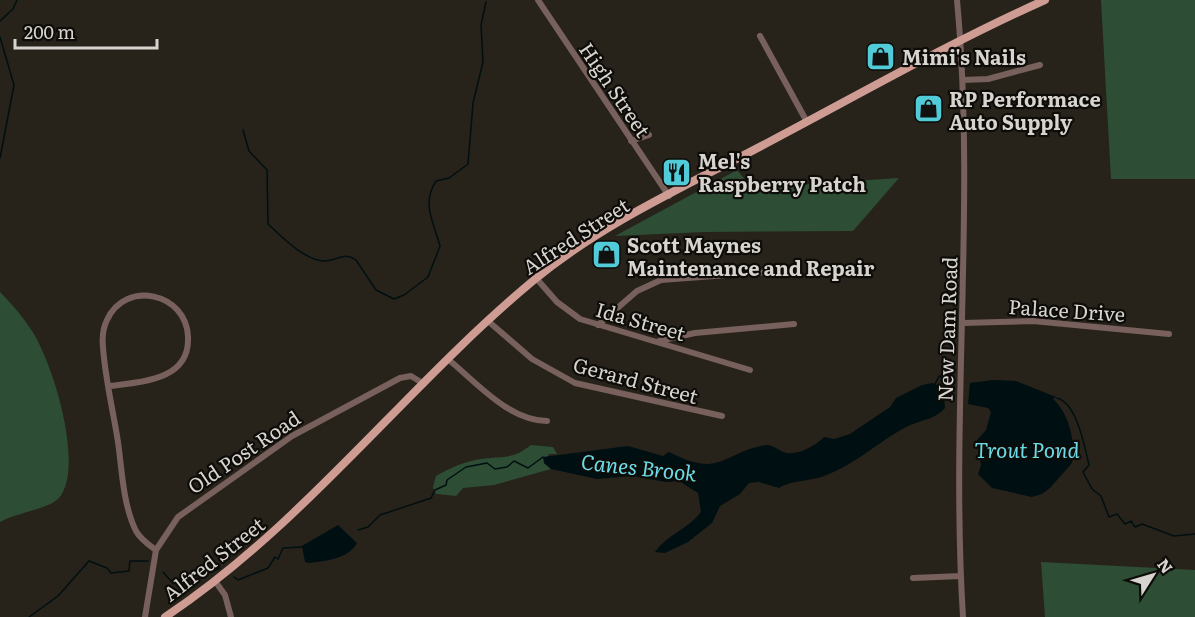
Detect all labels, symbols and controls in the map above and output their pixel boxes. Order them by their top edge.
scale bar [15,12,158,50]
text: 200 m [24,18,75,45]
street label: High Street [573,35,659,143]
shop icon: Mimi's Nails [865,40,897,72]
place label: Mimi's Nails [902,41,1026,71]
place label: RP Performace Auto Supply [949,83,1101,136]
shop icon: RP Performace Auto Supply [912,93,944,125]
place label: Mel's Raspberry Patch [698,145,866,198]
restaurant icon: Mel's Raspberry Patch [661,156,693,188]
street label: Alfred Street [516,189,634,281]
place label: Scott Maynes Maintenance and Repair [627,229,875,282]
shop icon: Scott Maynes Maintenance and Repair [590,239,622,271]
street label: New Dam Road [928,256,964,402]
street label: Palace Drive [1008,290,1126,328]
street label: Ida Street [593,293,689,347]
street label: Gerard Street [570,348,702,410]
street label: Old Post Road [180,402,306,500]
water label: Trout Pond [974,433,1080,464]
water label: Canes Brook [580,445,699,488]
street label: Alfred Street [156,509,270,607]
north arrow [1123,545,1183,605]
text: N [1152,553,1179,578]

